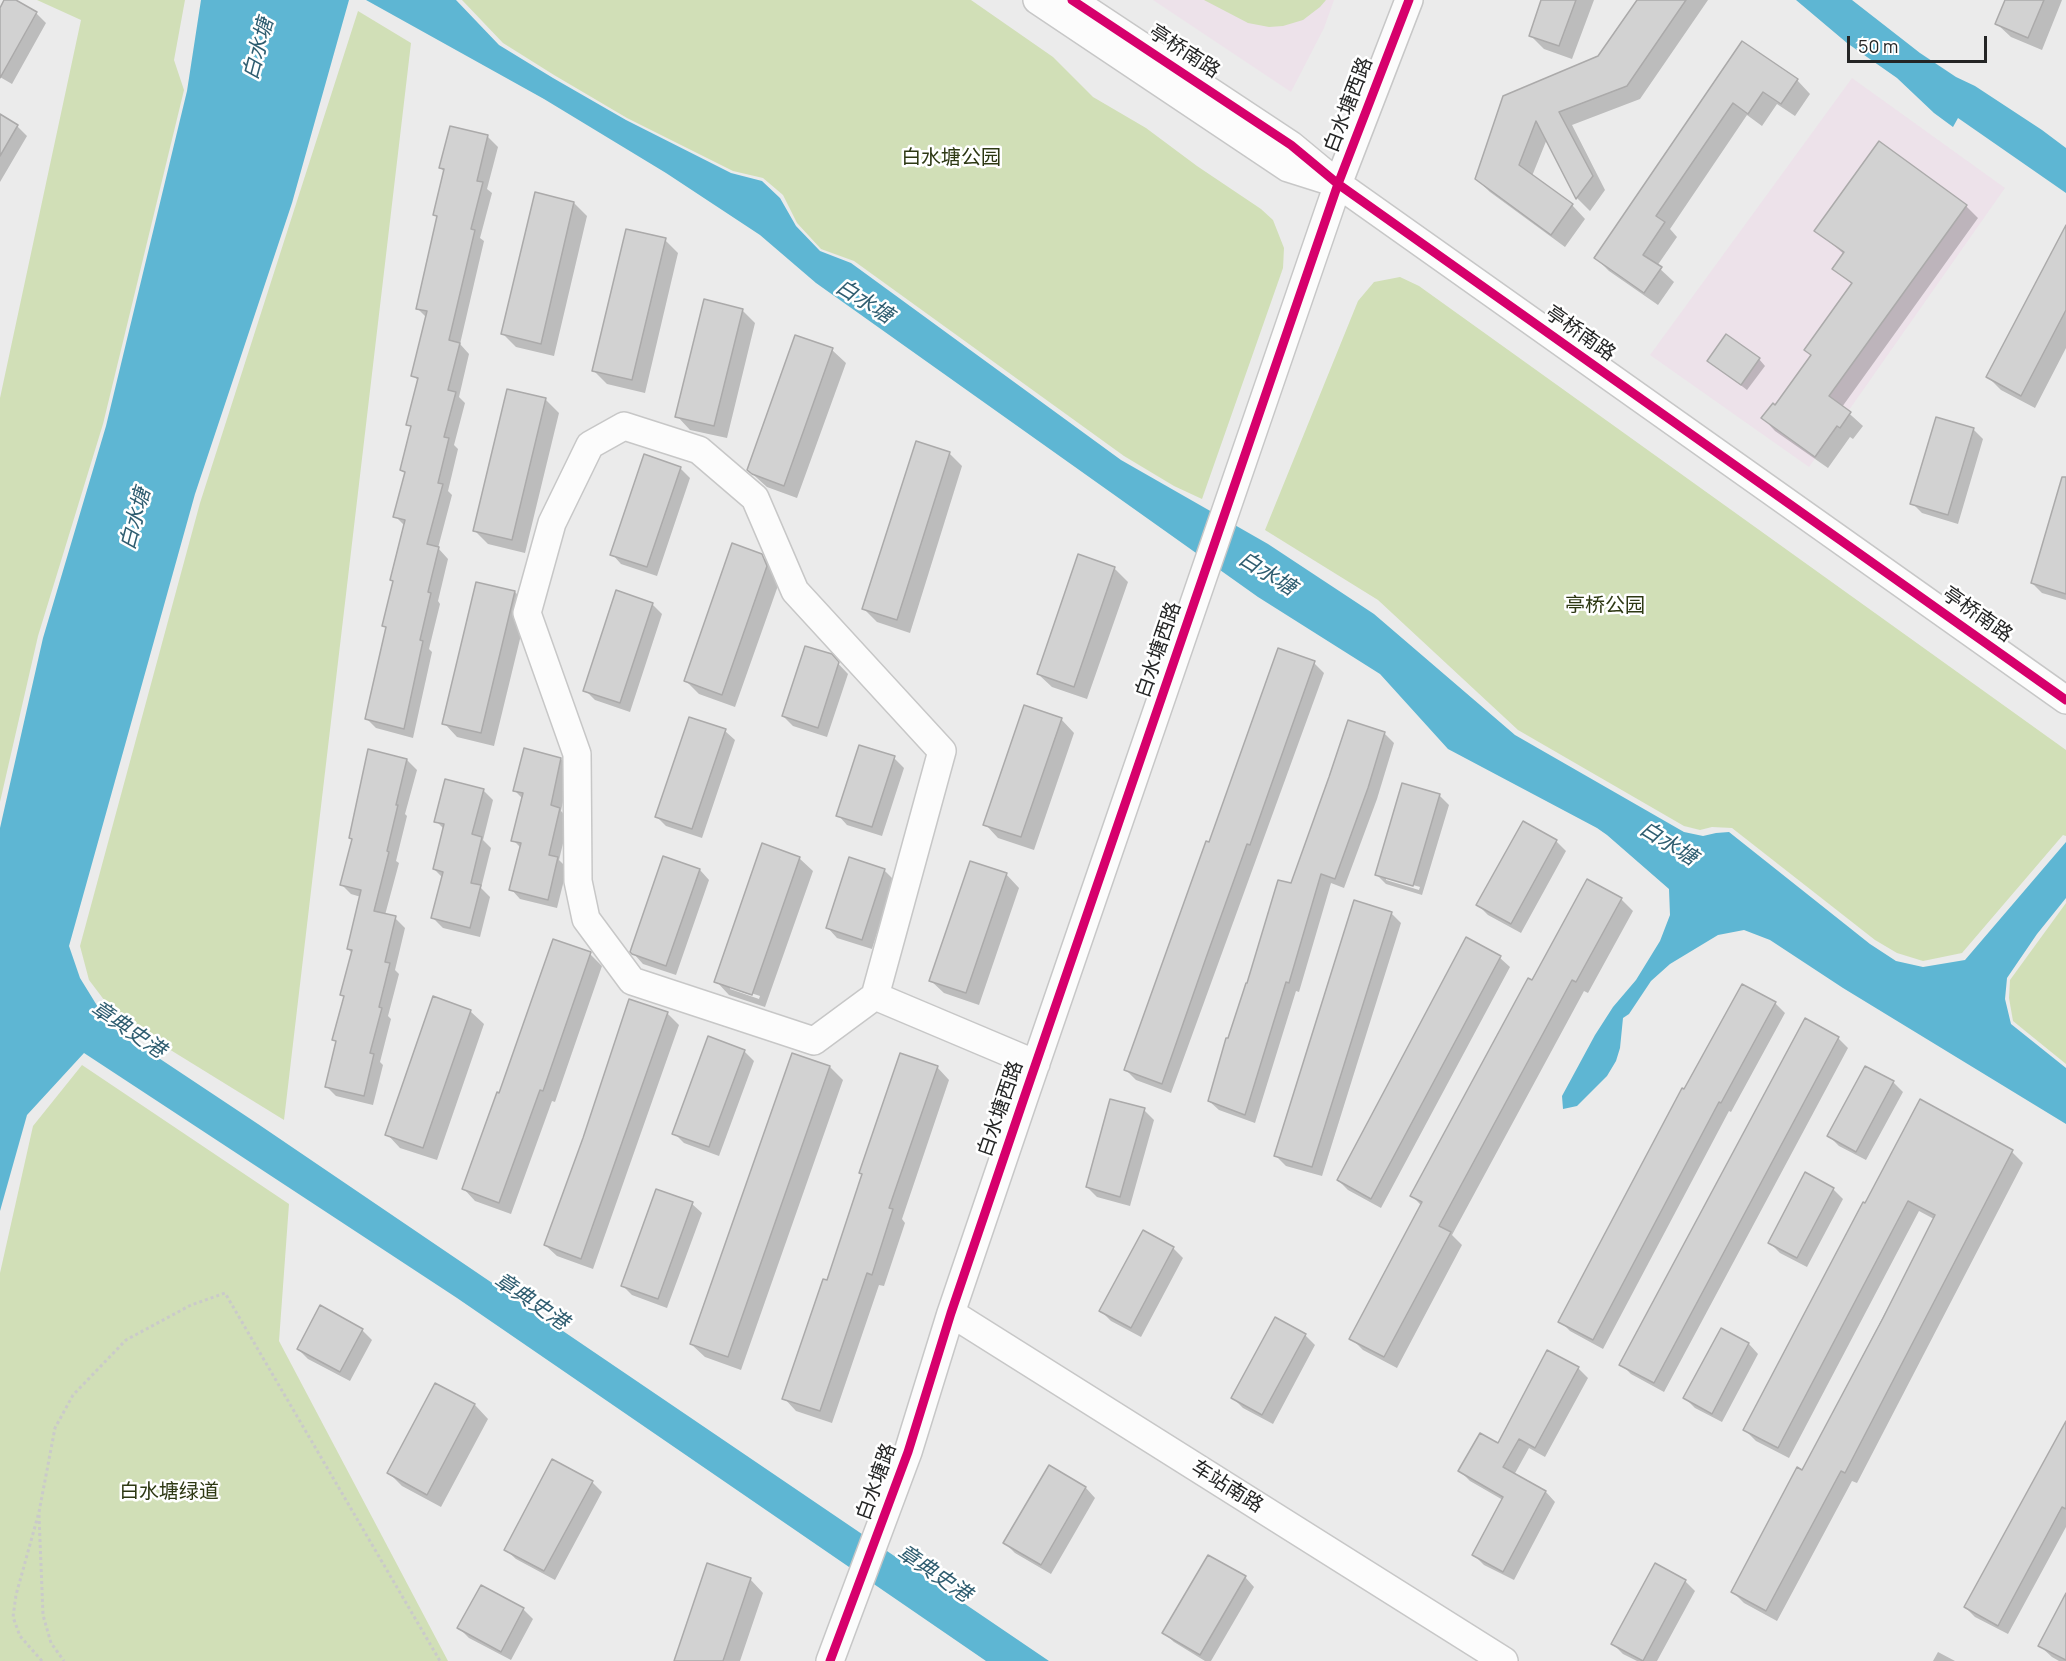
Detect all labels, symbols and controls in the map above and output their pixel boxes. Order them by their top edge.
water label: 白水塘 [239,15,279,83]
street label: 亭桥南路 [1144,20,1224,84]
scale bar [1850,24,1990,62]
text: 50 m [1858,34,1898,58]
street label: 白水塘西路 [1320,54,1378,156]
park label: 白水塘公园 [901,146,1001,170]
water label: 白水塘 [831,275,897,329]
street label: 亭桥南路 [1540,301,1620,367]
water label: 白水塘 [116,485,156,553]
water label: 白水塘 [1234,547,1300,601]
street label: 亭桥南路 [1937,582,2017,648]
park label: 亭桥公园 [1565,594,1645,618]
street label: 白水塘西路 [1131,599,1187,701]
water label: 白水塘 [1635,817,1701,871]
water label: 章典史港 [86,996,170,1064]
street label: 白水塘西路 [973,1058,1029,1160]
water label: 章典史港 [489,1268,573,1336]
street label: 白水塘路 [852,1440,902,1524]
street label: 车站南路 [1187,1456,1267,1518]
park label: 白水塘绿道 [119,1480,219,1504]
water label: 章典史港 [892,1540,976,1608]

